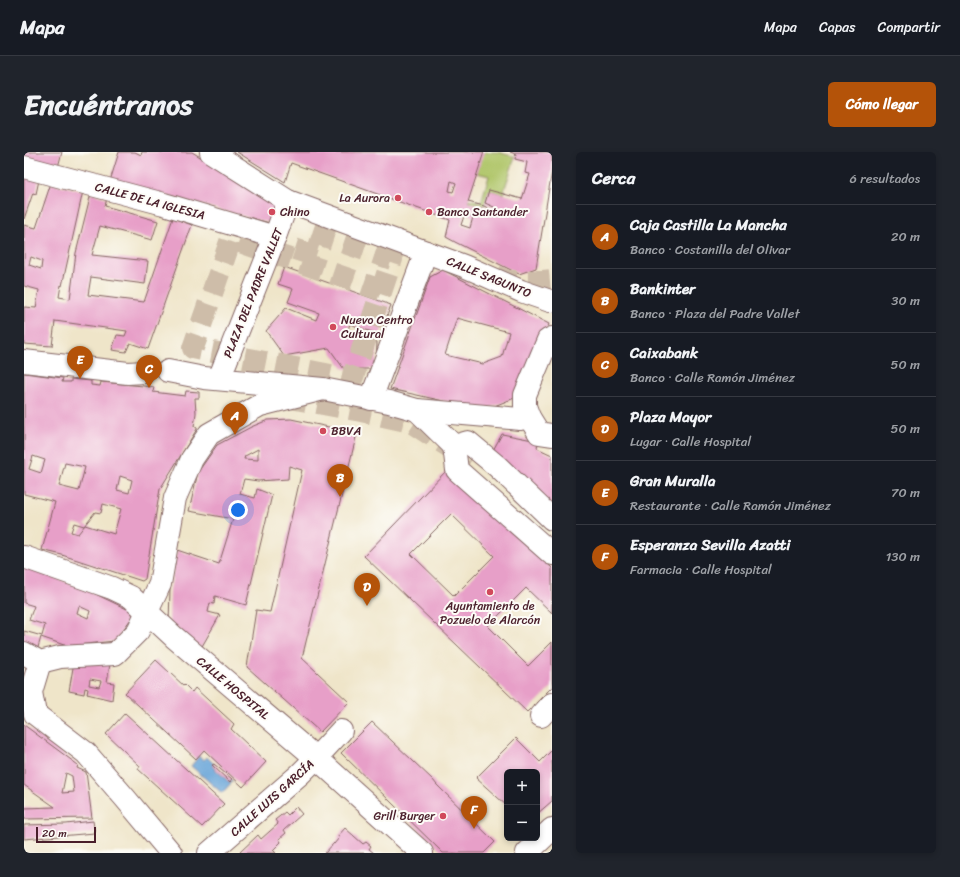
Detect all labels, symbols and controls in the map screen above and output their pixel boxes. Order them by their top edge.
text: Mapa [20,11,65,44]
text: Mapa [764,15,797,40]
text: Capas [819,15,856,40]
text: Compartir [878,15,940,40]
text: Encuéntranos [24,80,193,129]
button: Cómo llegar [828,82,936,127]
text: Cerca [592,163,635,193]
text: 6 resultados [850,167,920,190]
street label: CALLE DE LA IGLESIA [92,176,208,226]
place label: La Aurora [339,187,390,209]
marker: La Aurora [393,193,403,203]
place label: Chino [280,201,310,223]
place label: Banco Santander [437,201,529,223]
marker: Chino [267,207,277,217]
marker: Banco Santander [424,207,434,217]
text: Caja Castilla La Mancha [630,212,787,238]
street label: PLAZA DEL PADRE VALLET [217,224,290,361]
text: A [601,225,609,248]
text: 20 m [891,225,920,248]
text: Banco · Costanilla del Olivar [630,238,790,261]
street label: CALLE SAGUNTO [443,250,535,304]
text: Bankinter [630,276,695,302]
text: B [601,289,609,312]
text: 30 m [891,289,920,312]
text: Banco · Plaza del Padre Vallet [630,302,800,325]
place label: Nuevo Centro Cultural [341,309,413,345]
marker: Nuevo Centro Cultural [328,322,338,332]
text: Caixabank [630,340,698,366]
pin: E [67,346,93,379]
text: C [601,353,609,376]
text: 50 m [890,353,920,376]
pin: C [136,355,162,388]
text: Banco · Calle Ramón Jiménez [630,366,795,389]
pin: A [222,402,248,435]
text: Plaza Mayor [630,404,711,430]
text: D [601,417,609,440]
text: 50 m [890,417,920,440]
place label: BBVA [331,420,361,442]
marker: BBVA [318,426,328,436]
text: Lugar · Calle Hospital [630,430,751,453]
pin: B [327,464,353,497]
text: Gran Muralla [630,468,716,494]
text: E [601,481,609,504]
text: 70 m [891,481,920,504]
text: Restaurante · Calle Ramón Jiménez [630,494,831,517]
your location [228,500,248,520]
text: Esperanza Sevilla Azatti [630,532,790,558]
text: F [601,545,609,568]
text: 130 m [886,545,920,568]
text: Farmacia · Calle Hospital [630,558,772,581]
pin: D [354,573,380,606]
marker: Ayuntamiento de Pozuelo de Alarcón [485,587,495,597]
place label: Ayuntamiento de Pozuelo de Alarcón [440,595,541,631]
street label: CALLE HOSPITAL [191,651,275,726]
street label: CALLE LUIS GARCÍA [225,754,319,842]
map controls [504,769,540,841]
button: + [504,769,540,805]
pin: F [461,796,487,829]
place label: Grill Burger [374,805,436,827]
button: − [504,805,540,841]
marker: Grill Burger [438,811,448,821]
text: 20 m [42,824,67,843]
scale bar [36,825,96,844]

